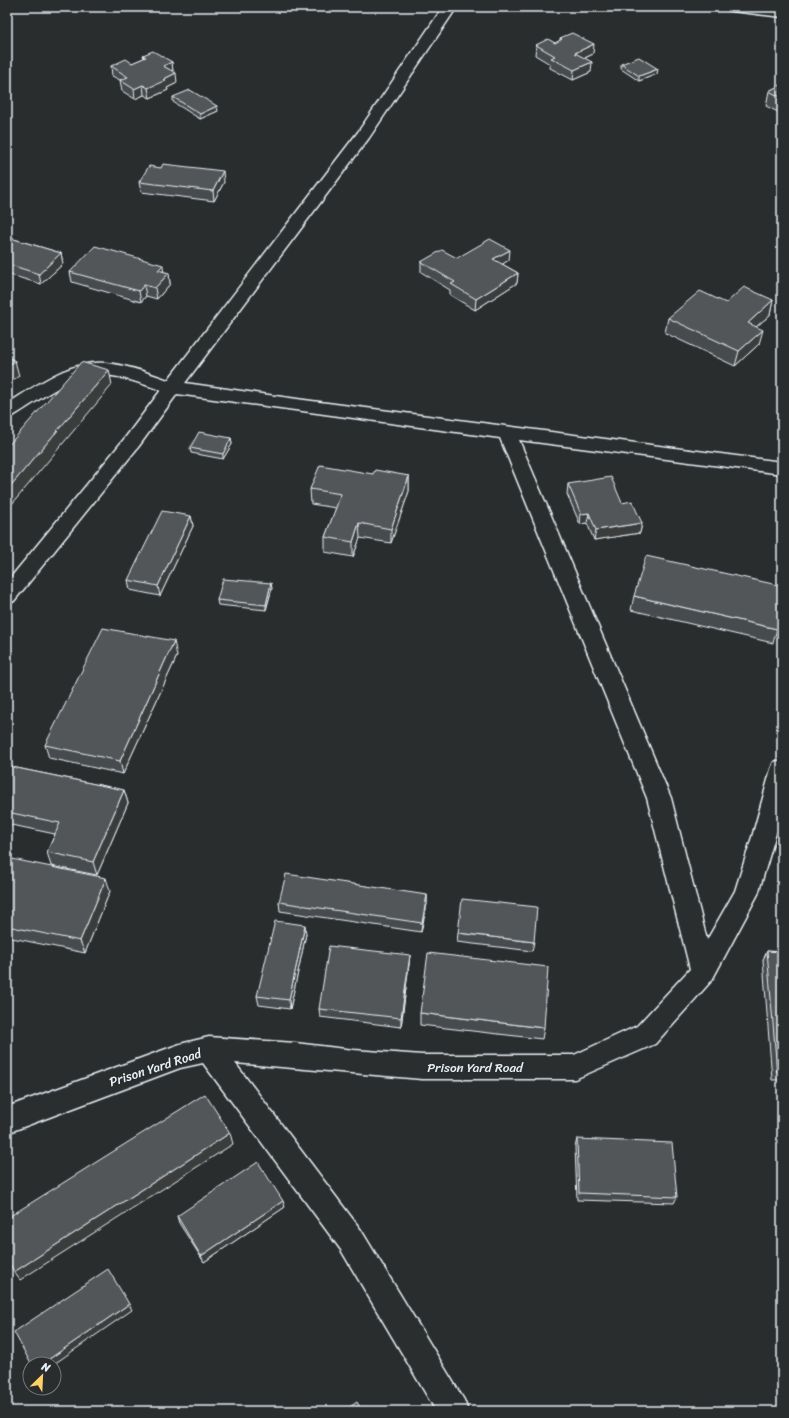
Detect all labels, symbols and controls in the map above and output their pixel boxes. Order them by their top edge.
street label: Prison Yard Road [106,1041,205,1093]
street label: Prison Yard Road [427,1056,524,1079]
north arrow [22,1356,62,1396]
text: N [38,1357,54,1378]

